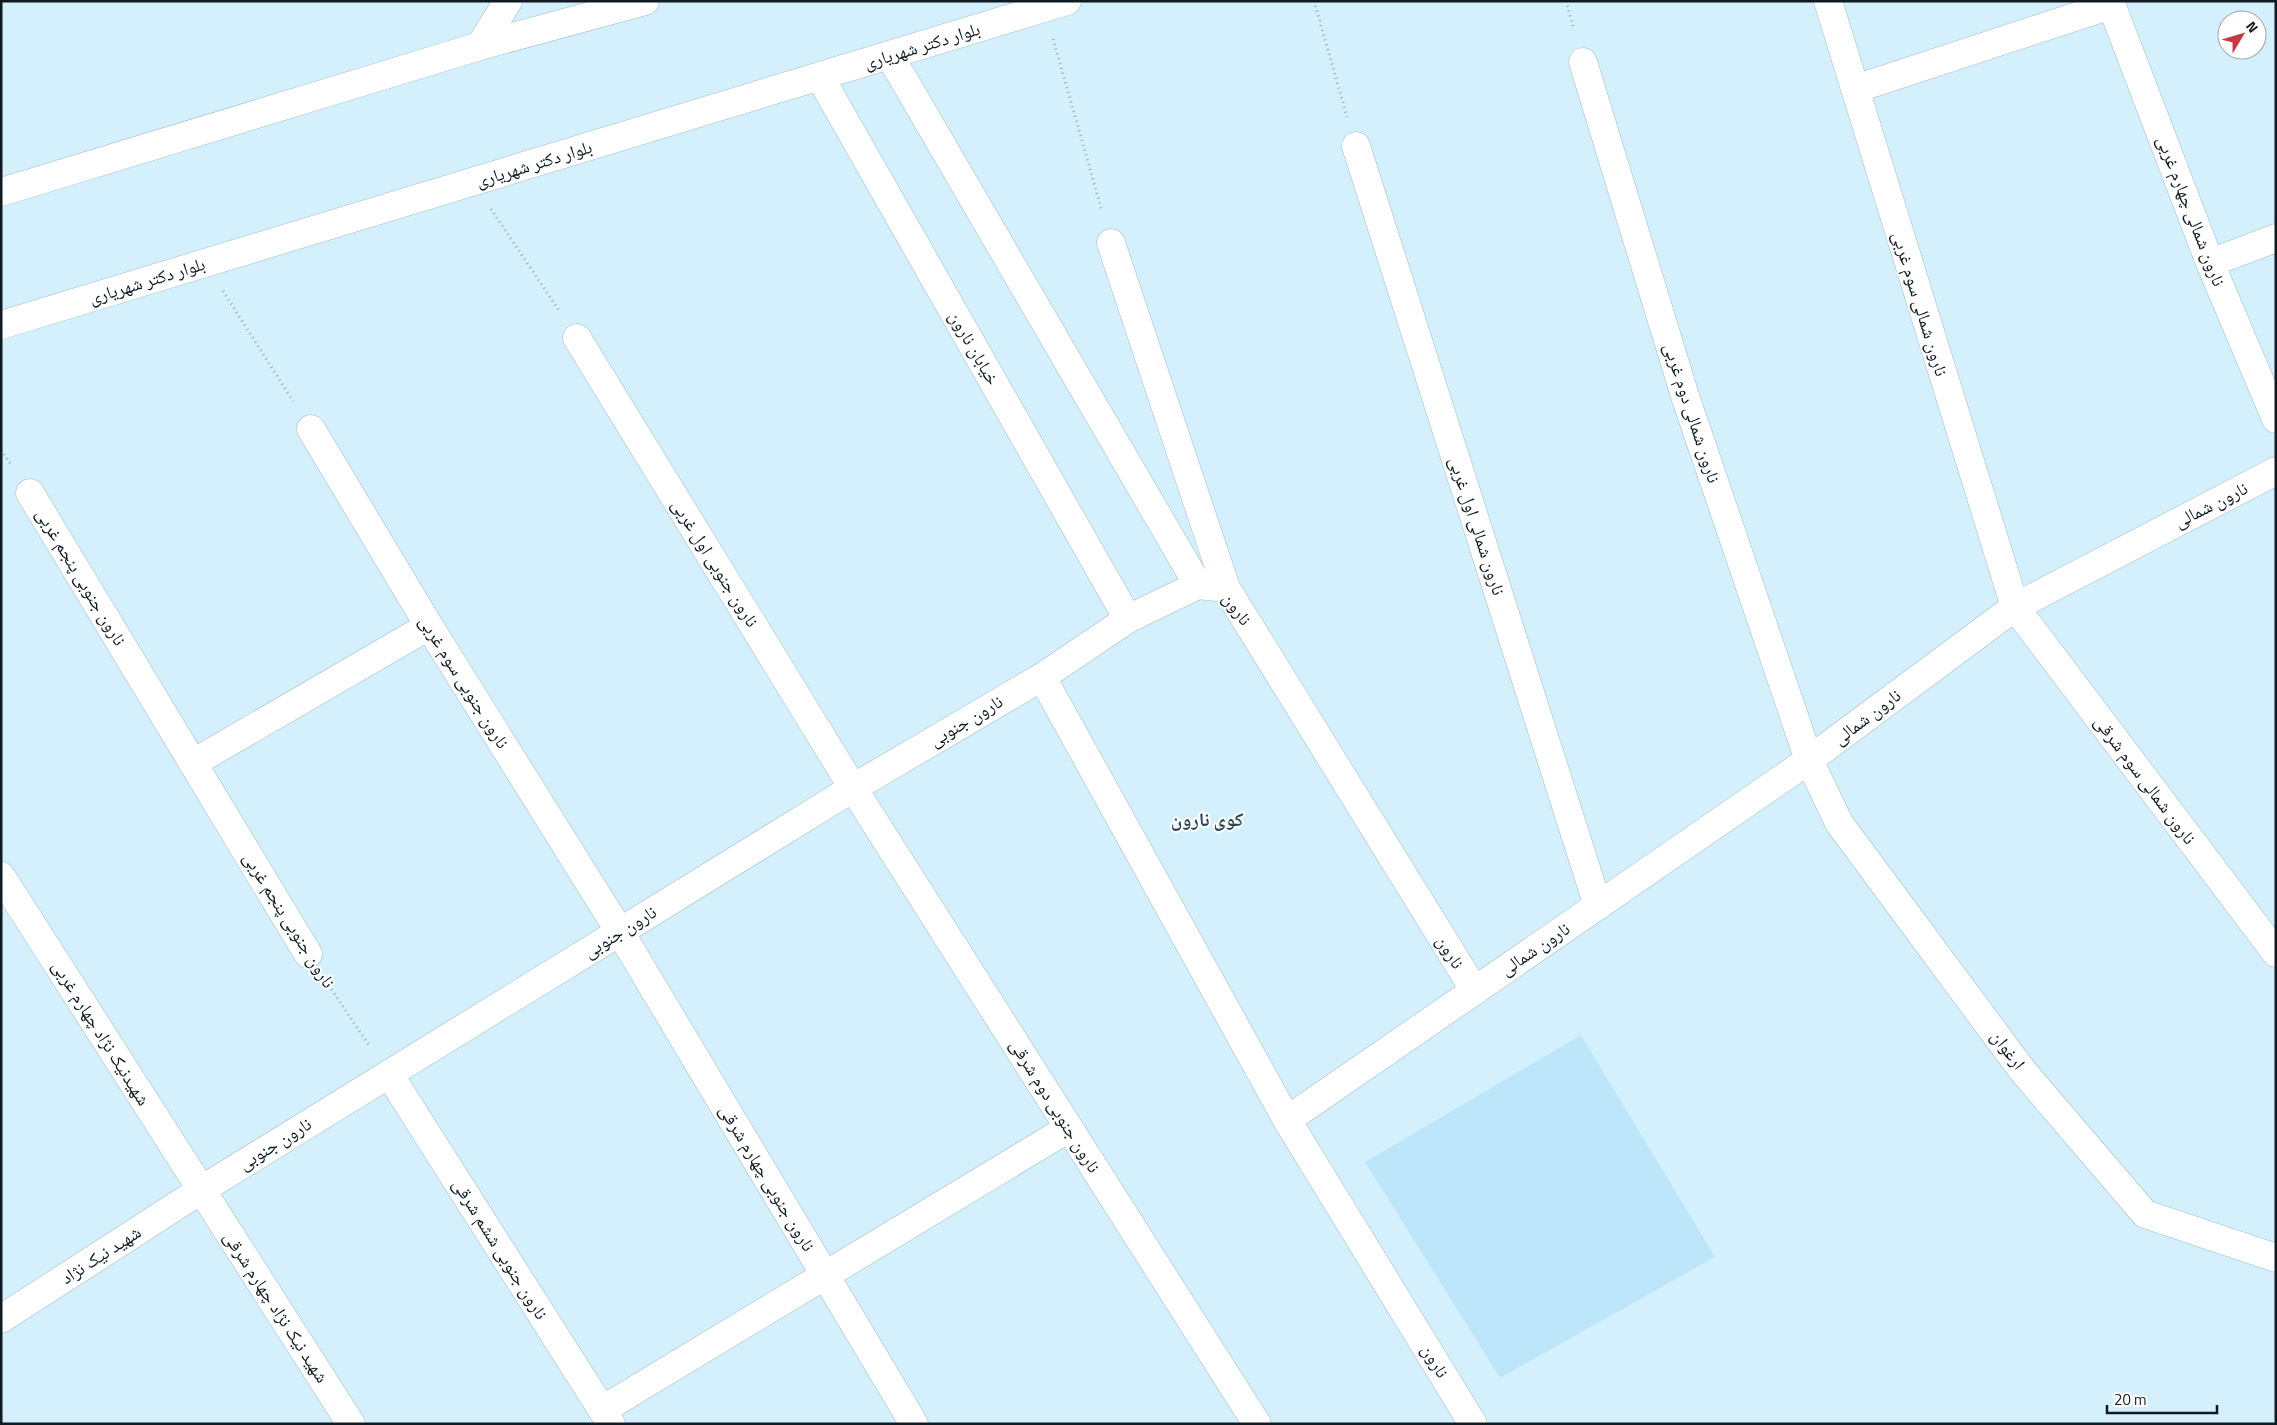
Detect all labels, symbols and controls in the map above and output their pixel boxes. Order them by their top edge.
north arrow [2217,10,2267,60]
street label: بلوار دکتر شهریاری [860,15,983,76]
text: N [2241,16,2264,37]
street label: نارون شمالی چهارم غربی [2150,131,2233,290]
street label: بلوار دکتر شهریاری [472,133,595,194]
street label: نارون شمالی سوم غربی [1886,228,1955,380]
street label: بلوار دکتر شهریاری [85,250,208,311]
street label: خیابان نارون [942,306,1007,390]
street label: نارون شمالی دوم غربی [1657,339,1728,486]
street label: نارون شمالی اول غربی [1442,453,1513,599]
street label: نارون شمالی [2169,474,2252,535]
street label: نارون جنوبی اول غربی [665,493,766,632]
street label: نارون جنوبی پنجم غربی [30,503,133,651]
street label: نارون [1216,586,1259,631]
street label: نارون جنوبی سوم غربی [413,610,516,754]
street label: نارون شمالی [1827,682,1907,751]
street label: نارون جنوبی [924,688,1008,753]
street label: نارون شمالی سوم شرقی [2088,710,2203,850]
district label: کوی نارون [1171,804,1244,833]
street label: نارون جنوبی پنجم غربی [237,846,342,993]
street label: نارون جنوبی [578,898,662,965]
street label: نارون شمالی [1494,915,1575,982]
street label: نارون [1430,930,1471,974]
street label: شهیدنیک نژاد چهارم غربی [46,955,157,1111]
street label: ارغوان [1985,1024,2032,1075]
street label: نارون جنوبی دوم شرقی [1003,1034,1108,1178]
street label: نارون جنوبی چهارم شرقی [713,1099,822,1256]
street label: نارون جنوبی [233,1110,317,1177]
street label: نارون جنوبی ششم شرقی [446,1173,555,1325]
street label: شهید نیک نژاد [55,1218,146,1291]
street label: شهید نیک نژاد چهارم شرقی [217,1225,336,1388]
street label: نارون [1415,1339,1456,1383]
scale bar [2107,1382,2217,1414]
text: 20 m [2114,1388,2147,1411]

